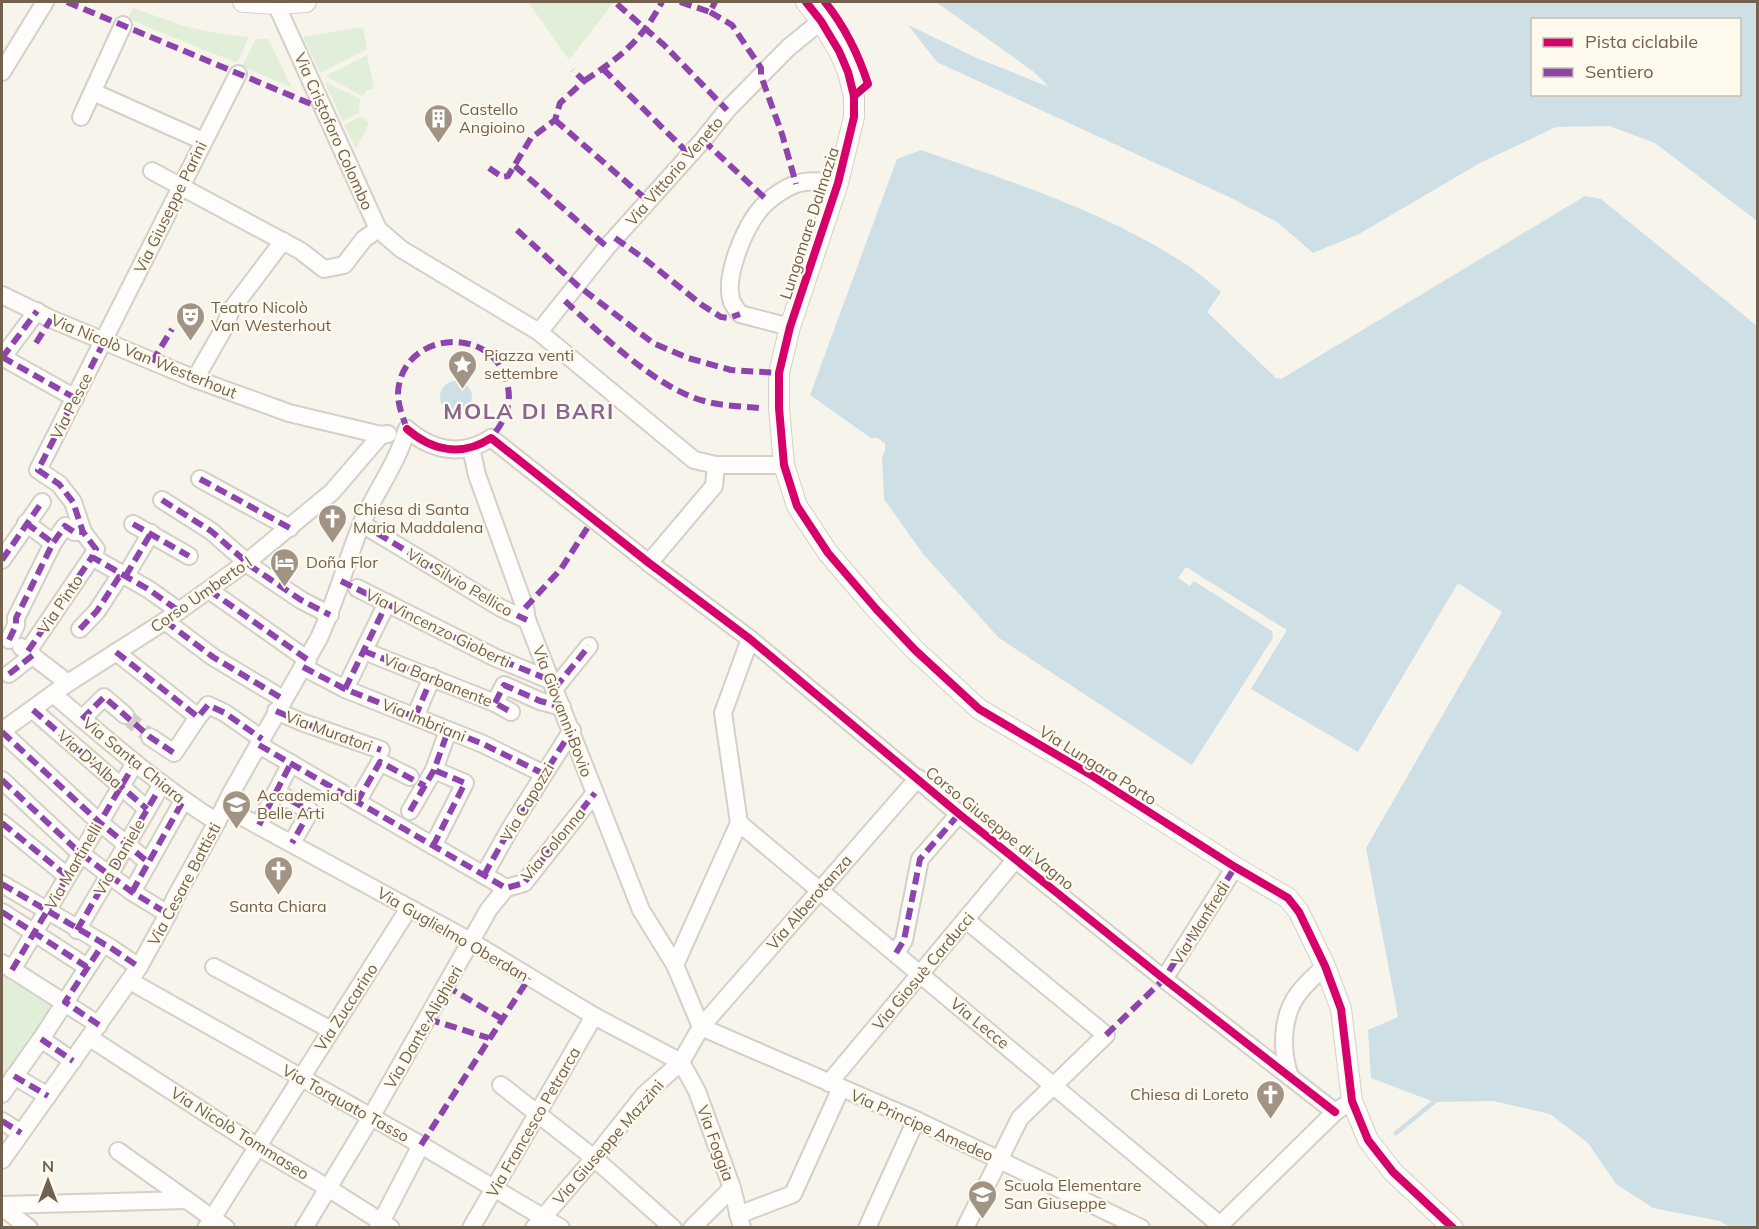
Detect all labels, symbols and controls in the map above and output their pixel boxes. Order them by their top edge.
legend [1531,18,1741,96]
text: Pista ciclabile [1585,30,1698,53]
street label: Via Cristoforo Colombo [290,49,378,213]
text: Sentiero [1585,60,1654,83]
place label: Castello Angioino [459,99,525,137]
building icon: Castello Angioino [422,102,454,144]
street label: Via Vittorio Veneto [621,112,727,230]
street label: Via Giuseppe Parini [129,138,211,276]
street label: Lungomare Dalmazia [775,144,843,302]
place label: Teatro Nicolò Van Westerhout [211,297,332,335]
theatre icon: Teatro Nicolò Van Westerhout [174,300,206,342]
street label: Via Nicolò Van Westerhout [48,310,240,403]
place label: Piazza venti settembre [484,345,574,383]
place icon: Piazza venti settembre [447,348,479,390]
street label: Via Pesce [46,369,96,443]
district label: MOLA DI BARI [443,397,615,425]
place label: Chiesa di Santa Maria Maddalena [353,499,483,537]
church icon: Chiesa di Santa Maria Maddalena [316,502,348,544]
street label: Via Silvio Pellico [403,544,517,620]
hotel icon: Doña Flor [269,546,301,588]
street label: Corso Umberto I [146,551,256,637]
place label: Doña Flor [306,552,378,572]
street label: Via Pinto [33,571,87,637]
street label: Via Vincenzo Gioberti [362,584,514,672]
street label: Via Giovanni Bovio [529,642,597,780]
street label: Via Barbanente [381,649,495,711]
street label: Via Imbriani [379,694,469,746]
street label: Via Muratori [283,706,375,756]
street label: Via Santa Chiara [79,713,189,807]
street label: Via Lungara Porto [1036,721,1160,809]
street label: Via D'Alba [54,726,126,792]
street label: Via Capozzi [496,759,558,845]
street label: Corso Giuseppe di Vagno [922,762,1078,894]
place label: Accademia di Belle Arti [257,785,357,823]
school or university icon: Accademia di Belle Arti [220,788,252,830]
street label: Via Colonna [517,803,589,885]
street label: Via Daniele [89,815,149,899]
street label: Via Martinelli [40,819,106,913]
street label: Via Cesare Battisti [143,819,225,949]
street label: Via Alberotanza [762,850,856,954]
church icon: Santa Chiara [262,854,294,896]
street label: Via Manfredi [1166,878,1234,968]
street label: Via Guglielmo Oberdan [374,882,532,986]
place label: Santa Chiara [229,896,327,916]
street label: Via Giosuè Carducci [868,908,978,1034]
street label: Via Zuccarino [310,959,382,1055]
street label: Via Dante Alighieri [380,962,466,1092]
street label: Via Lecce [946,993,1014,1053]
street label: Via Francesco Petrarca [482,1043,584,1201]
street label: Via Torquato Tasso [279,1060,413,1146]
street label: Via Giuseppe Mazzini [548,1075,668,1209]
church icon: Chiesa di Loreto [1254,1078,1286,1120]
street label: Via Nicolò Tommaseo [167,1082,313,1184]
place label: Chiesa di Loreto [1130,1084,1249,1104]
street label: Via Principe Amedeo [848,1085,996,1165]
street label: Via Foggia [693,1102,739,1184]
north arrow [18,1151,78,1211]
text: N [42,1156,54,1176]
place label: Scuola Elementare San Giuseppe [1004,1175,1142,1213]
school or university icon: Scuola Elementare San Giuseppe [967,1178,999,1220]

